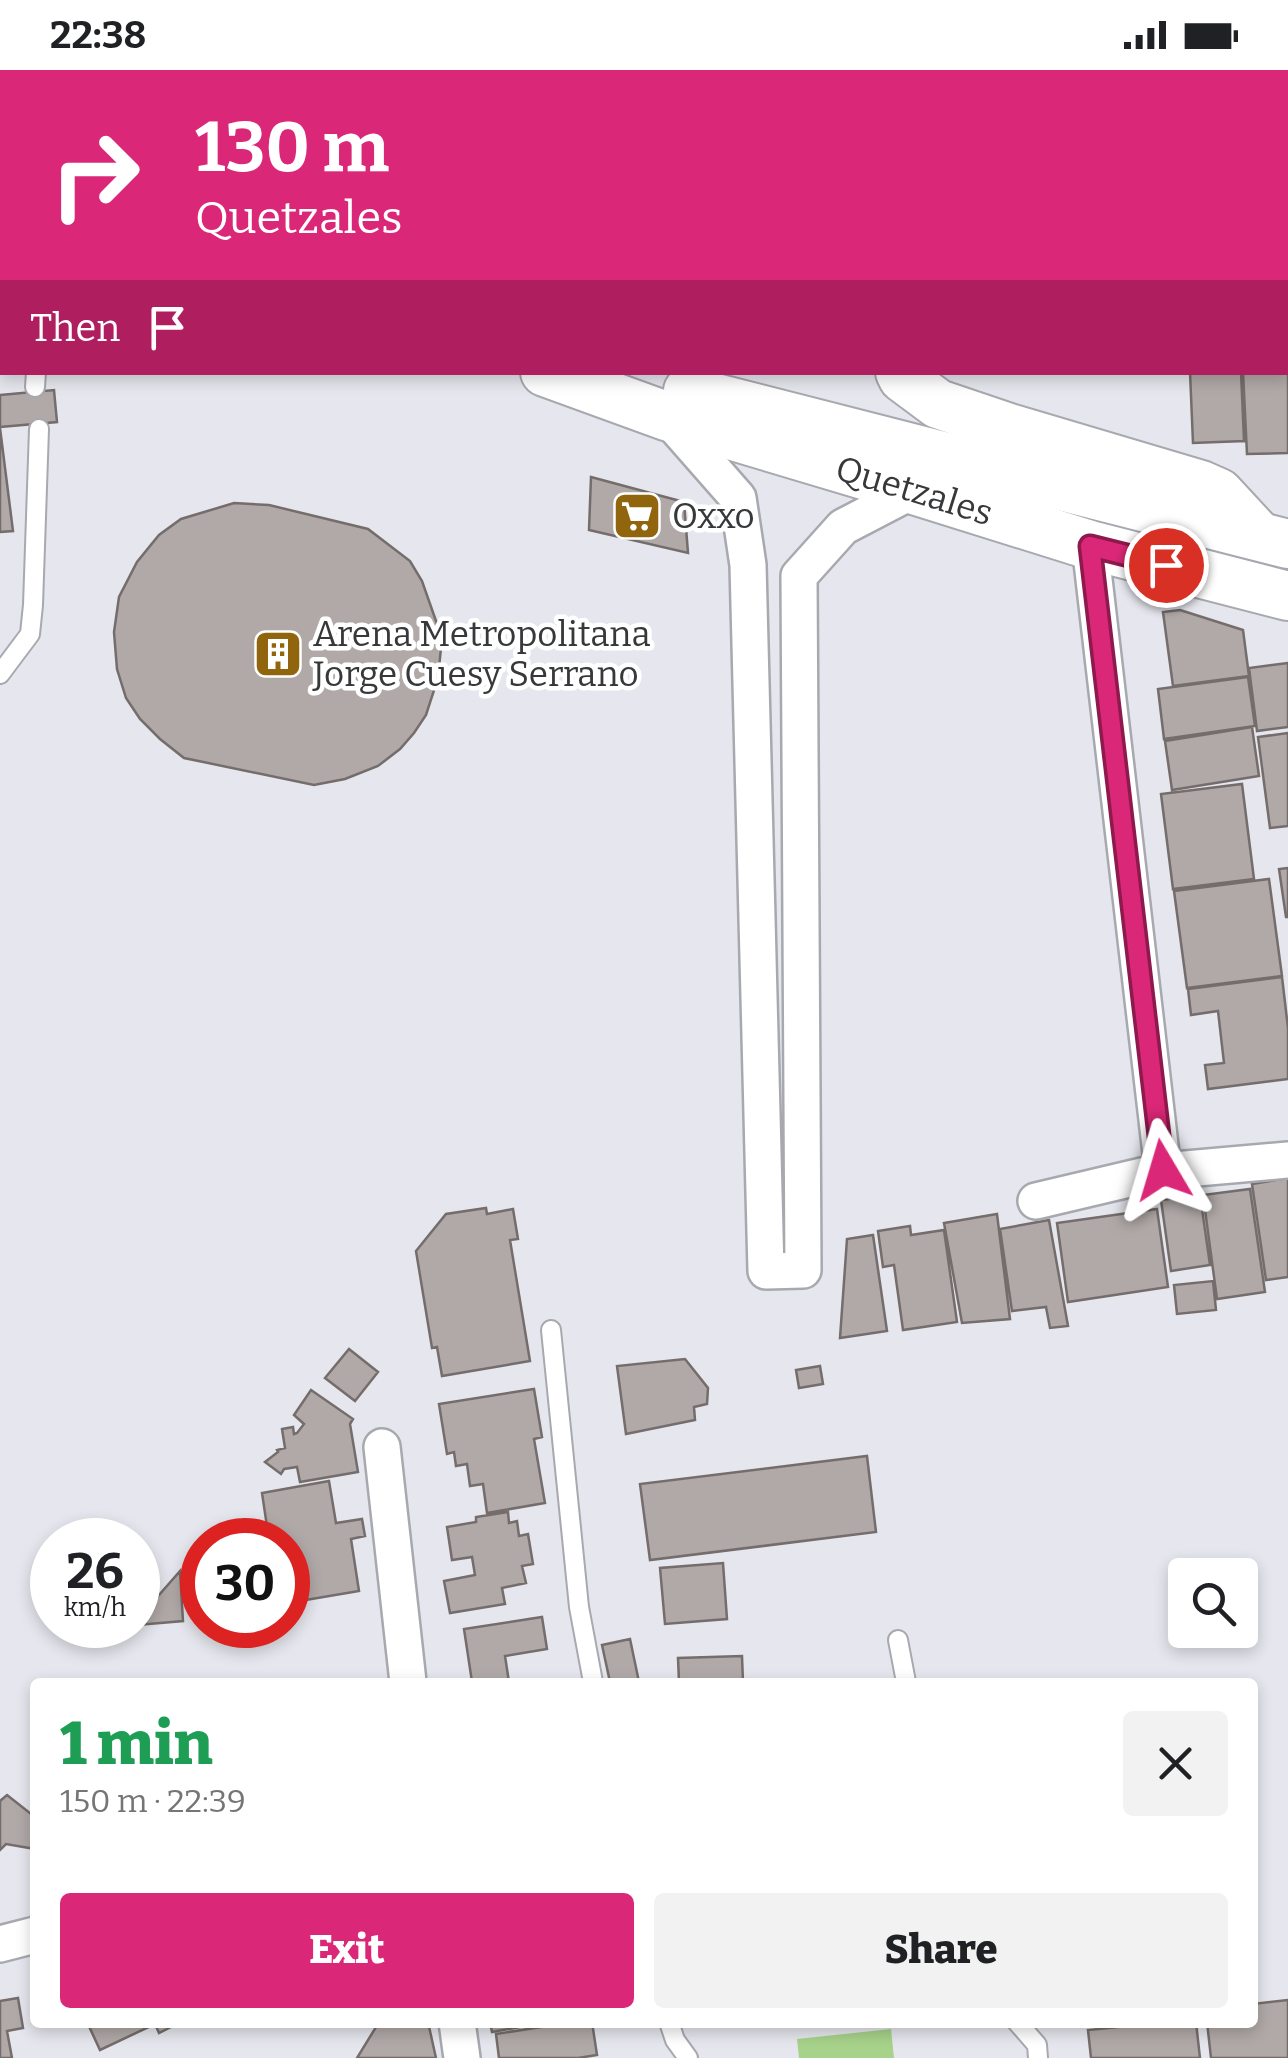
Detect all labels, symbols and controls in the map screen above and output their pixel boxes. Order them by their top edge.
text: 22:38 [50,12,146,58]
text: 130 m [195,106,389,190]
icon: right [30,110,160,240]
text: Quetzales [195,191,403,245]
icon: arrive [140,300,195,355]
text: Then [30,305,120,351]
street label: Quetzales [831,447,998,534]
supermarket icon: Oxxo [611,490,663,542]
place label: Oxxo [672,495,755,537]
pin [1124,523,1209,608]
icon: arrive [1139,538,1194,593]
place label: Arena Metropolitana Jorge Cuesy Serrano [312,613,651,695]
building icon: Arena Metropolitana Jorge Cuesy Serrano [252,628,304,680]
position arrow [1111,1118,1215,1222]
speed limit sign: 30 [180,1518,310,1648]
text: 26 [66,1541,124,1601]
map controls [1168,1558,1258,1648]
button: search [1168,1558,1258,1648]
text: km/h [64,1593,126,1623]
text: 1 min [60,1708,213,1780]
button: close [1123,1711,1228,1816]
text: 150 m · 22:39 [60,1782,246,1820]
button: Exit [60,1893,634,2008]
button: Share [654,1893,1228,2008]

